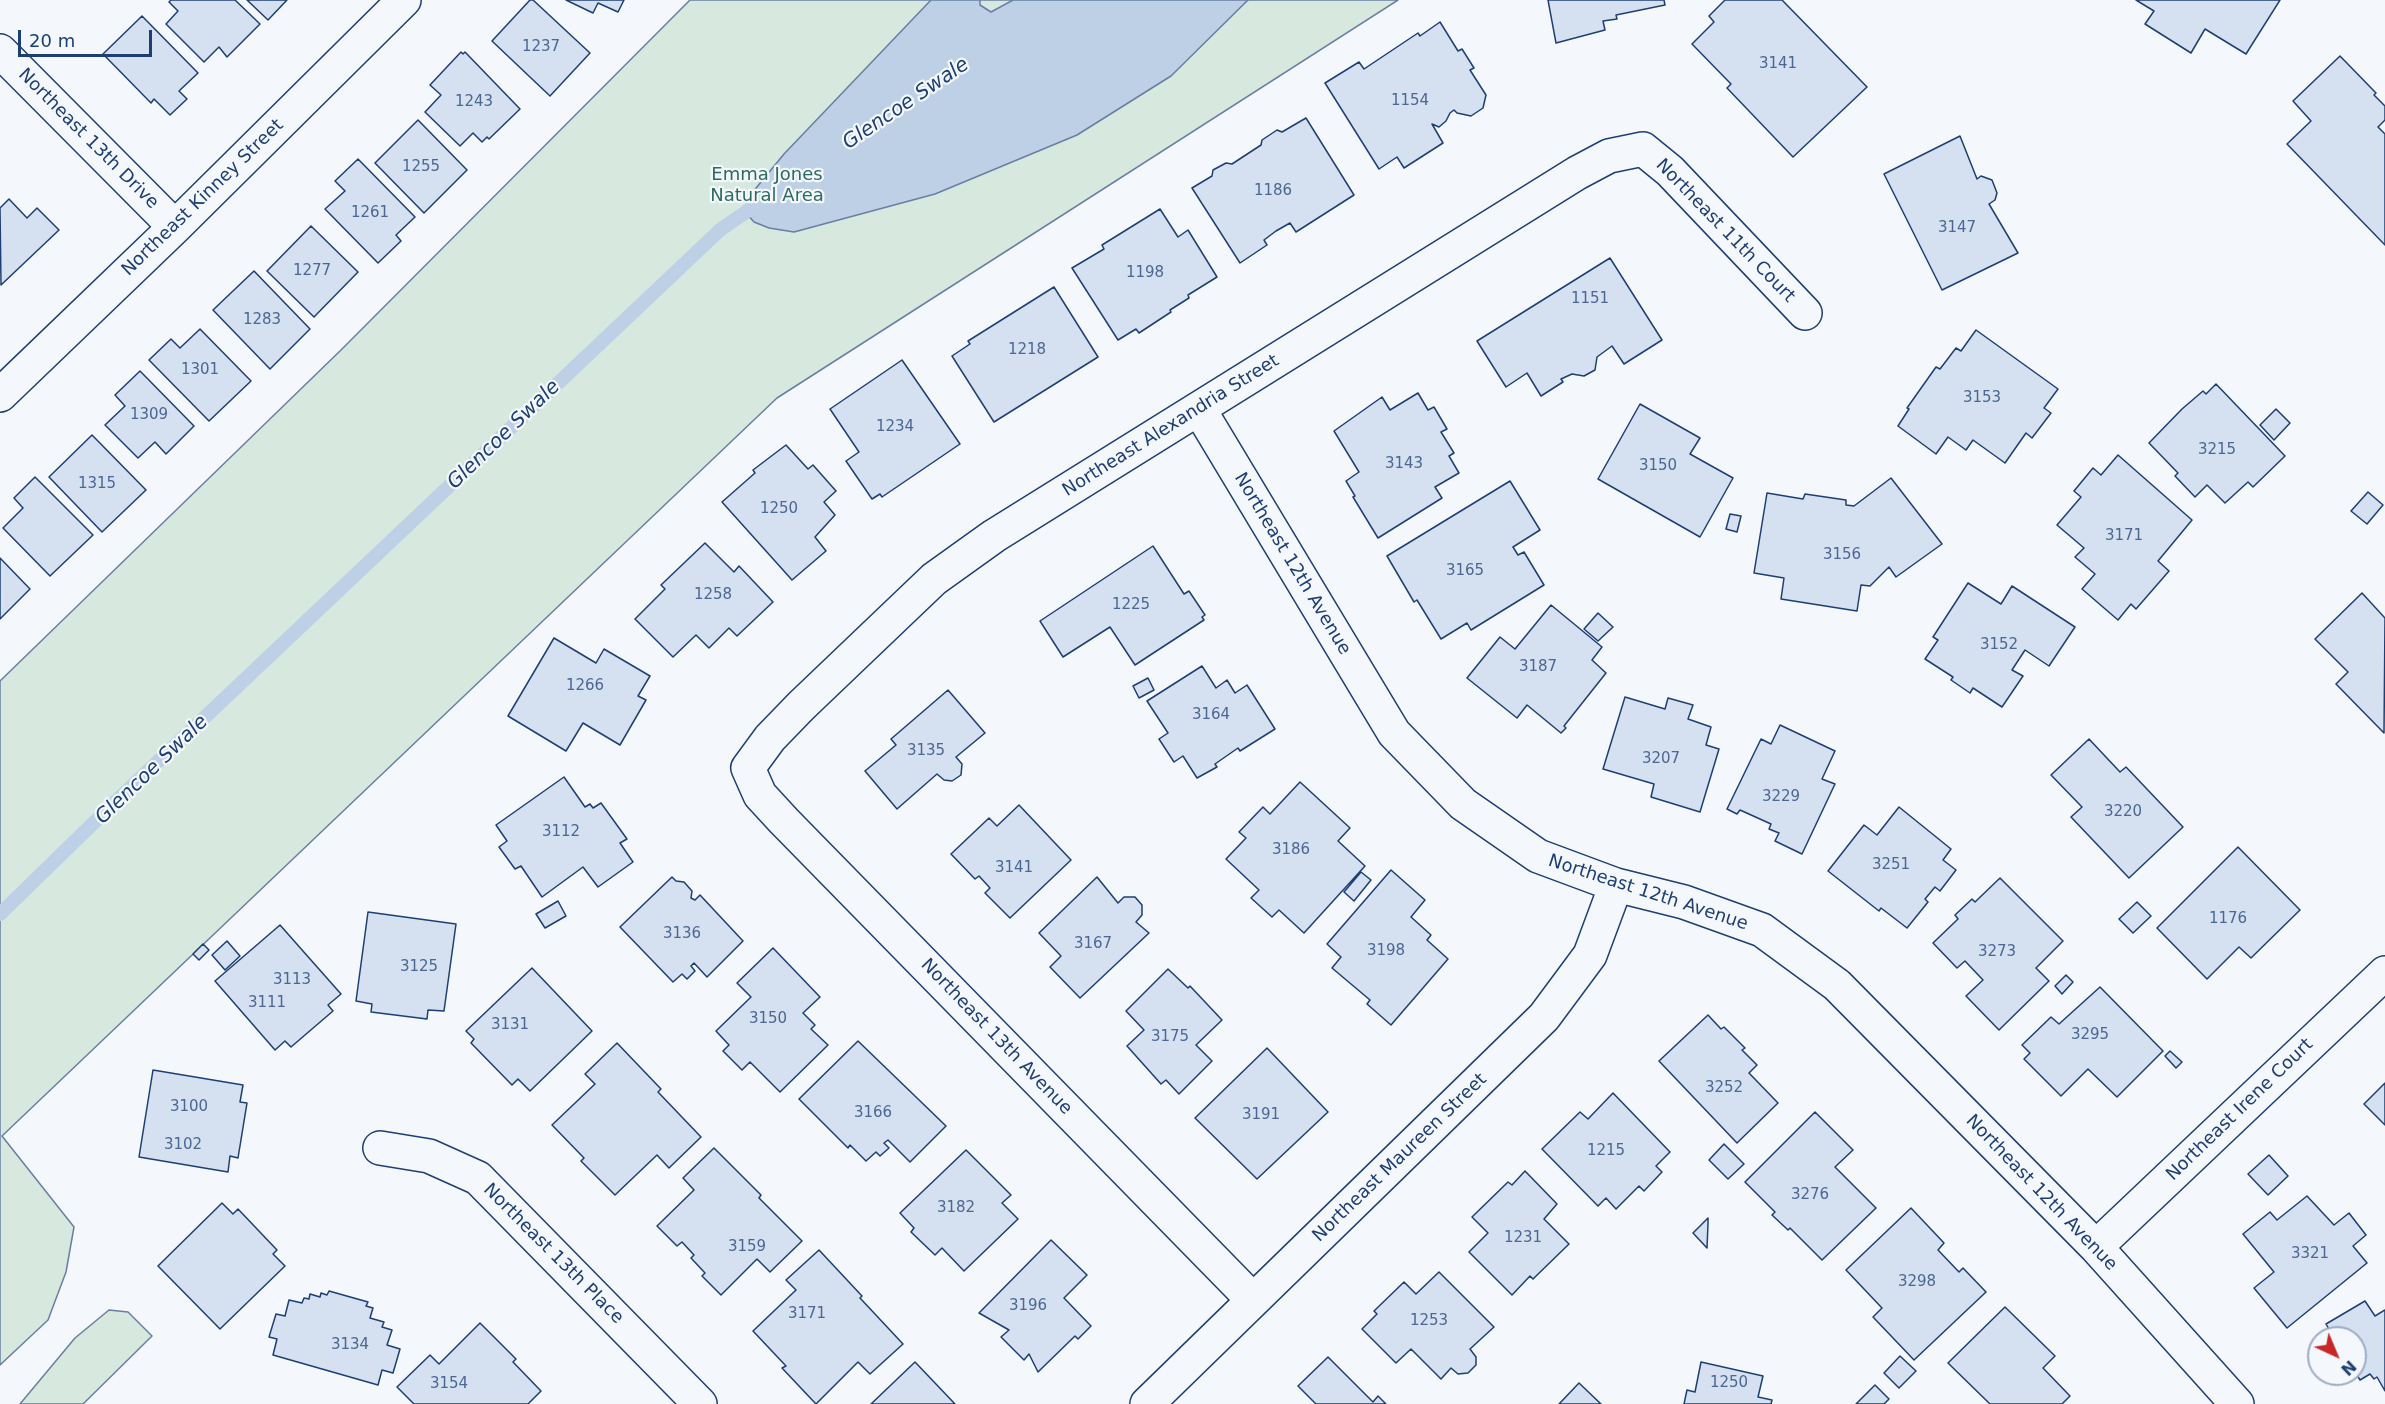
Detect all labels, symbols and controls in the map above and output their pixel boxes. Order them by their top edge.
scale bar [21,18,154,56]
text: 20 m [29,30,75,51]
house number: 1237 [522,38,560,56]
water label: Glencoe Swale [838,53,974,155]
house number: 3141 [1759,55,1797,73]
street label: Northeast 13th Drive [13,64,163,214]
house number: 1154 [1391,92,1429,110]
house number: 1243 [455,93,493,111]
street label: Northeast Kinney Street [118,115,288,281]
street label: Northeast 11th Court [1651,155,1799,307]
house number: 1255 [402,158,440,176]
park label: Emma Jones Natural Area [710,164,824,207]
house number: 1186 [1254,182,1292,200]
house number: 1261 [351,204,389,222]
house number: 3147 [1938,219,1976,237]
house number: 1277 [293,262,331,280]
house number: 1198 [1126,264,1164,282]
house number: 1151 [1571,290,1609,308]
house number: 1283 [243,311,281,329]
house number: 1218 [1008,341,1046,359]
street label: Northeast Alexandria Street [1059,350,1283,502]
house number: 1301 [181,361,219,379]
water label: Glencoe Swale [443,375,565,495]
house number: 3153 [1963,389,2001,407]
house number: 1309 [130,406,168,424]
house number: 1234 [876,418,914,436]
house number: 3215 [2198,441,2236,459]
house number: 3143 [1385,455,1423,473]
house number: 3150 [1639,457,1677,475]
street label: Northeast 12th Avenue [1229,469,1355,659]
house number: 1315 [78,475,116,493]
house number: 1250 [760,500,798,518]
house number: 3171 [2105,527,2143,545]
house number: 3156 [1823,546,1861,564]
house number: 3165 [1446,562,1484,580]
house number: 1258 [694,586,732,604]
house number: 1225 [1112,596,1150,614]
house number: 3152 [1980,636,2018,654]
house number: 3187 [1519,658,1557,676]
house number: 1266 [566,677,604,695]
house number: 3164 [1192,706,1230,724]
water label: Glencoe Swale [91,710,213,830]
house number: 3135 [907,742,945,760]
house number: 3207 [1642,750,1680,768]
house number: 3229 [1762,788,1800,806]
house number: 3220 [2104,803,2142,821]
house number: 3112 [542,823,580,841]
house number: 3186 [1272,841,1310,859]
street label: Northeast 12th Avenue [1545,851,1751,935]
house number: 3251 [1872,856,1910,874]
house number: 3141 [995,859,1033,877]
house number: 1176 [2209,910,2247,928]
house number: 3136 [663,925,701,943]
house number: 3167 [1074,935,1112,953]
house number: 3198 [1367,942,1405,960]
house number: 3273 [1978,943,2016,961]
street label: Northeast 13th Avenue [916,954,1076,1120]
house number: 3125 [400,958,438,976]
house number: 3113 [273,971,311,989]
house number: 3111 [248,994,286,1012]
house number: 3150 [749,1010,787,1028]
house number: 3131 [491,1016,529,1034]
house number: 3295 [2071,1026,2109,1044]
house number: 3175 [1151,1028,1189,1046]
street label: Northeast Irene Court [2162,1034,2318,1186]
street label: Northeast Maureen Street [1308,1069,1492,1247]
house number: 3252 [1705,1079,1743,1097]
house number: 3100 [170,1098,208,1116]
house number: 3166 [854,1104,892,1122]
house number: 3191 [1242,1106,1280,1124]
street label: Northeast 12th Avenue [1961,1110,2121,1276]
house number: 3102 [164,1136,202,1154]
house number: 1215 [1587,1142,1625,1160]
street label: Northeast 13th Place [478,1179,628,1329]
house number: 3276 [1791,1186,1829,1204]
house number: 3182 [937,1199,975,1217]
house number: 1231 [1504,1229,1542,1247]
house number: 3159 [728,1238,766,1256]
house number: 3321 [2291,1245,2329,1263]
house number: 3298 [1898,1273,1936,1291]
house number: 3196 [1009,1297,1047,1315]
house number: 3171 [788,1305,826,1323]
house number: 1253 [1410,1312,1448,1330]
north arrow [2307,1326,2367,1386]
house number: 3134 [331,1336,369,1354]
text: N [2337,1356,2360,1379]
house number: 1250 [1710,1374,1748,1392]
house number: 3154 [430,1375,468,1393]

